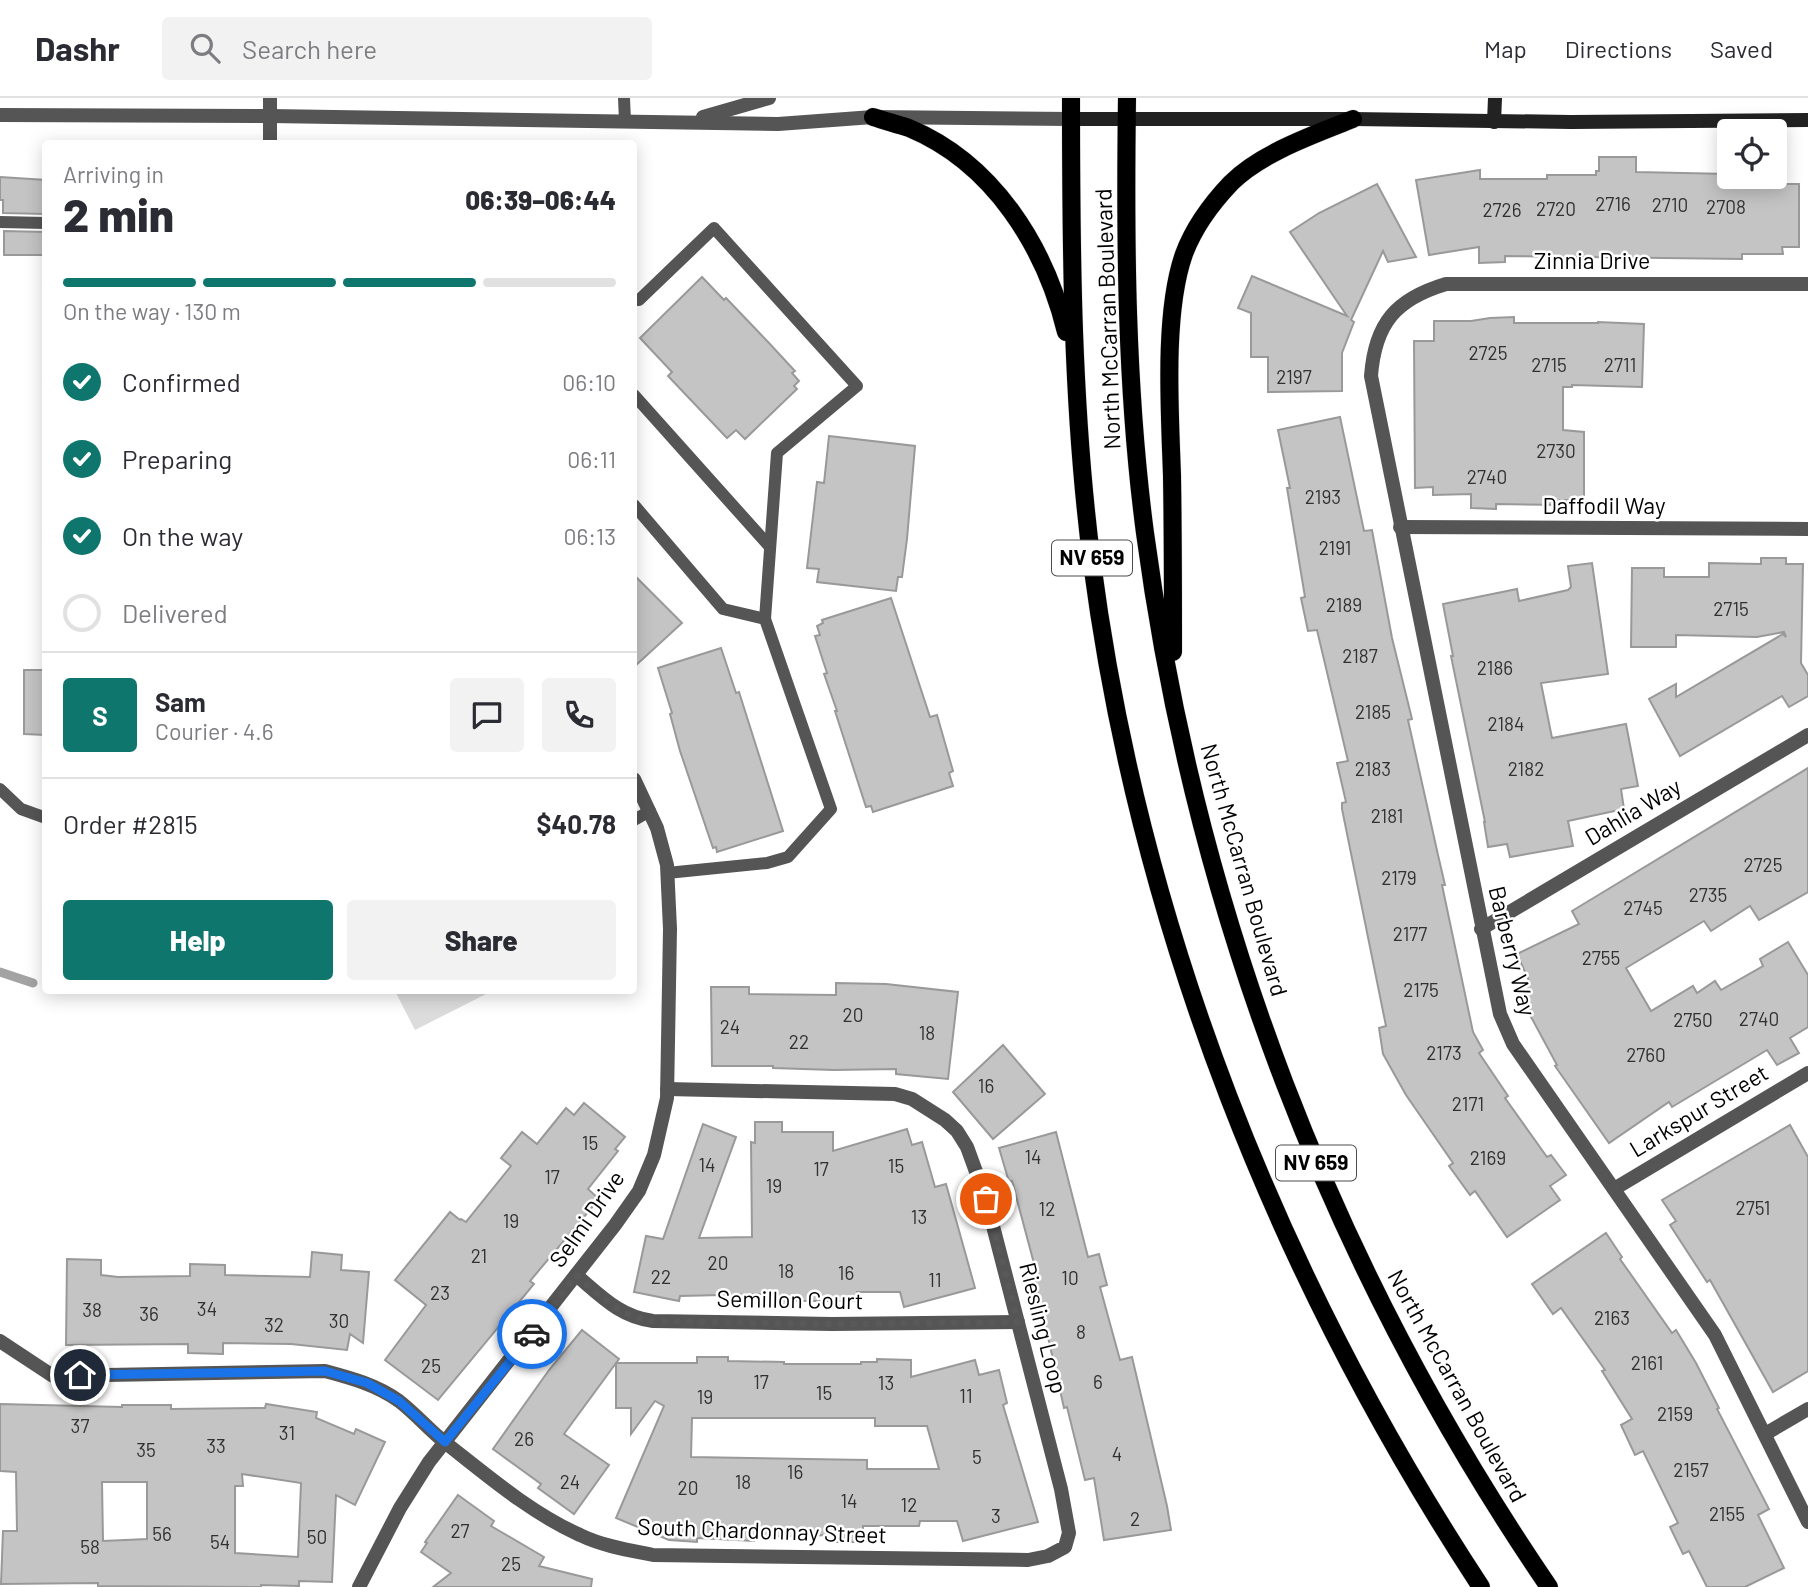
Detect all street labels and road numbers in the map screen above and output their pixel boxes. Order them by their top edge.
street label: North McCarran Boulevard [1088,188,1126,450]
street label: Zinnia Drive [1534,246,1650,274]
street label: Daffodil Way [1542,491,1666,519]
road number: NV 659 [1052,540,1132,575]
street label: North McCarran Boulevard [1195,740,1294,999]
street label: Dahlia Way [1579,771,1686,851]
street label: Barberry Way [1483,883,1543,1019]
street label: Larkspur Street [1624,1058,1773,1162]
road number: NV 659 [1276,1146,1356,1180]
street label: Selmi Drive [543,1165,630,1272]
street label: Riesling Loop [1014,1259,1074,1396]
street label: North McCarran Boulevard [1382,1264,1533,1507]
street label: Semillon Court [717,1284,864,1314]
street label: South Chardonnay Street [637,1512,887,1548]

